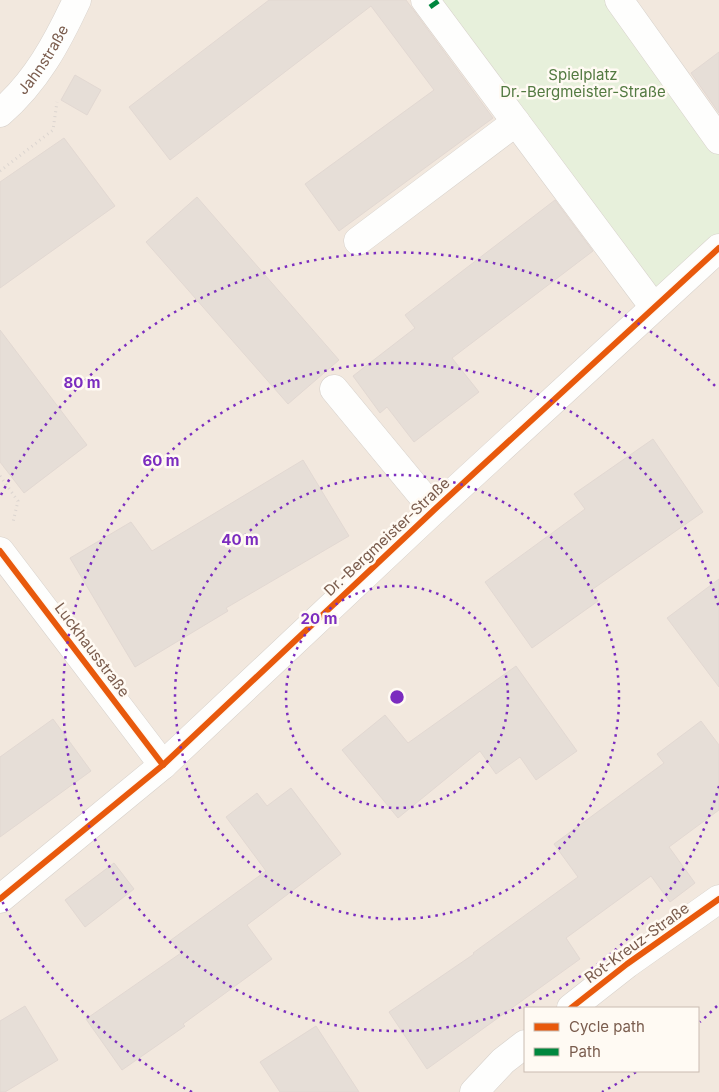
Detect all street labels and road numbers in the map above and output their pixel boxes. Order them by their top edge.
street label: Jahnstraße [13,21,72,98]
street label: Dr.-Bergmeister-Straße [320,473,454,600]
street label: Luckhausstraße [51,599,134,701]
street label: Rot-Kreuz-Straße [581,898,693,987]

